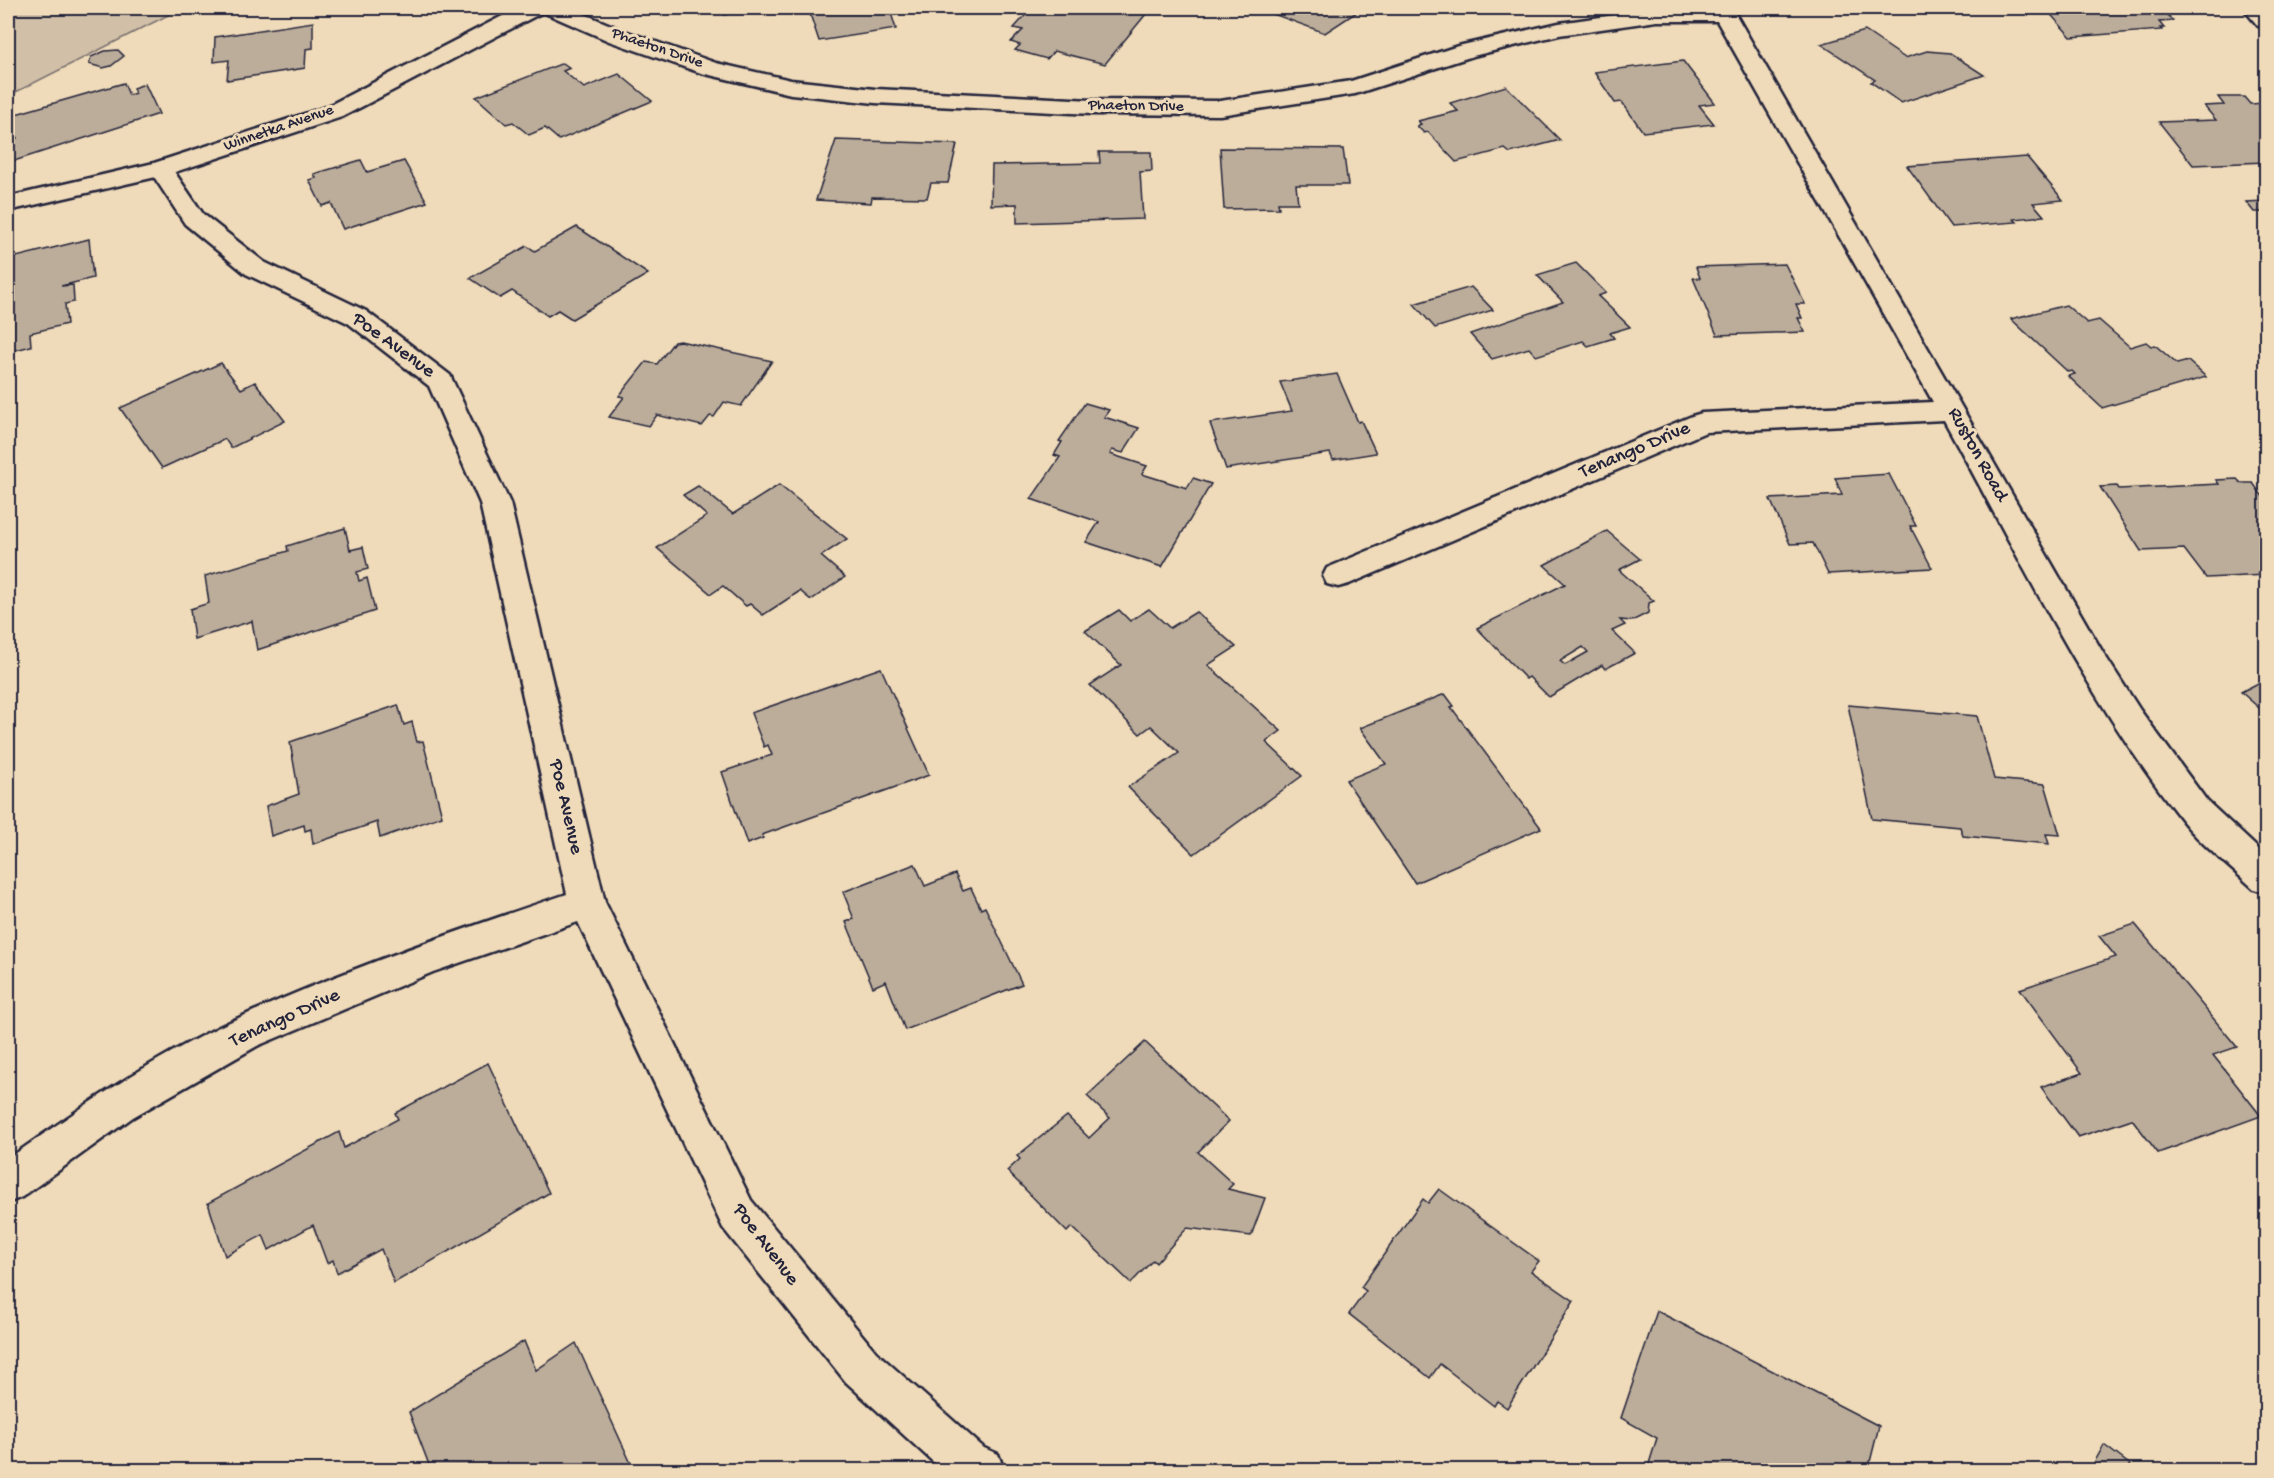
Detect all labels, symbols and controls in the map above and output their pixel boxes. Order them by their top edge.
street label: Phaeton Drive [608,24,706,74]
street label: Phaeton Drive [1087,97,1185,117]
street label: Winnetka Avenue [222,101,337,157]
street label: Poe Avenue [346,308,439,384]
street label: Ruston Road [1942,404,2013,508]
street label: Tenango Drive [1575,417,1695,485]
street label: Poe Avenue [543,756,587,857]
street label: Tenango Drive [225,984,344,1054]
street label: Poe Avenue [726,1199,804,1291]

